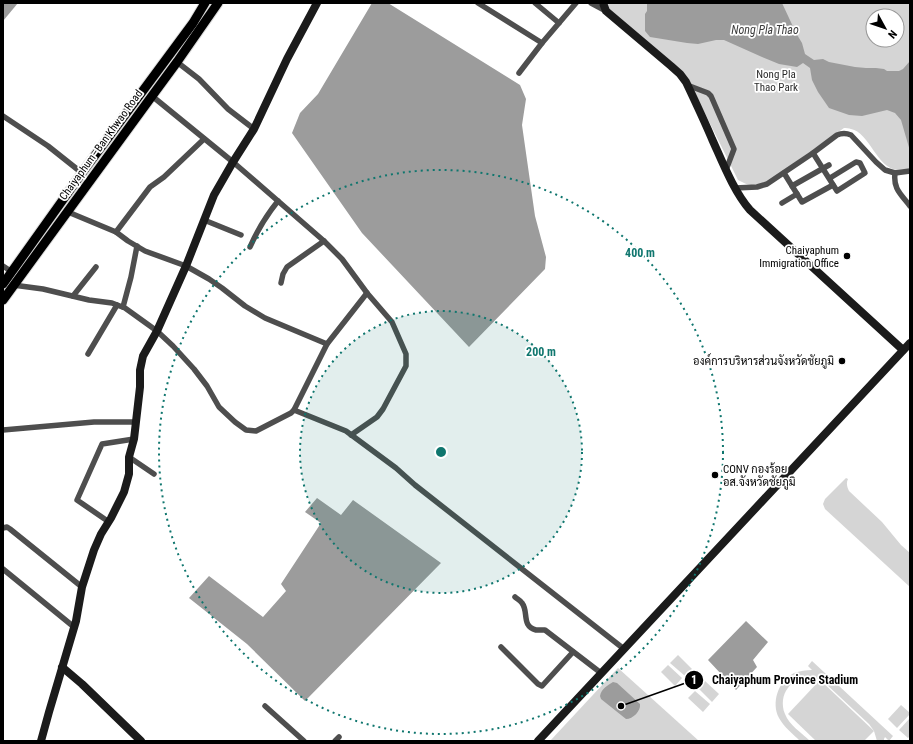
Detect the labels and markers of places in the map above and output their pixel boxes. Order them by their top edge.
place label: Chaiyaphum Immigration Office [759,244,839,270]
marker: Chaiyaphum Immigration Office [842,251,852,261]
place label: องค์การบริหารส่วนจังหวัดชัยภูมิ [693,353,834,369]
marker: องค์การบริหารส่วนจังหวัดชัยภูมิ [837,356,847,366]
centre of rings [434,445,448,459]
place label: CONV กองร้อย อส.จังหวัดชัยภูมิ [723,462,795,490]
marker: CONV กองร้อย อส.จังหวัดชัยภูมิ [710,470,720,480]
callout: Chaiyaphum Province Stadium [684,668,866,692]

